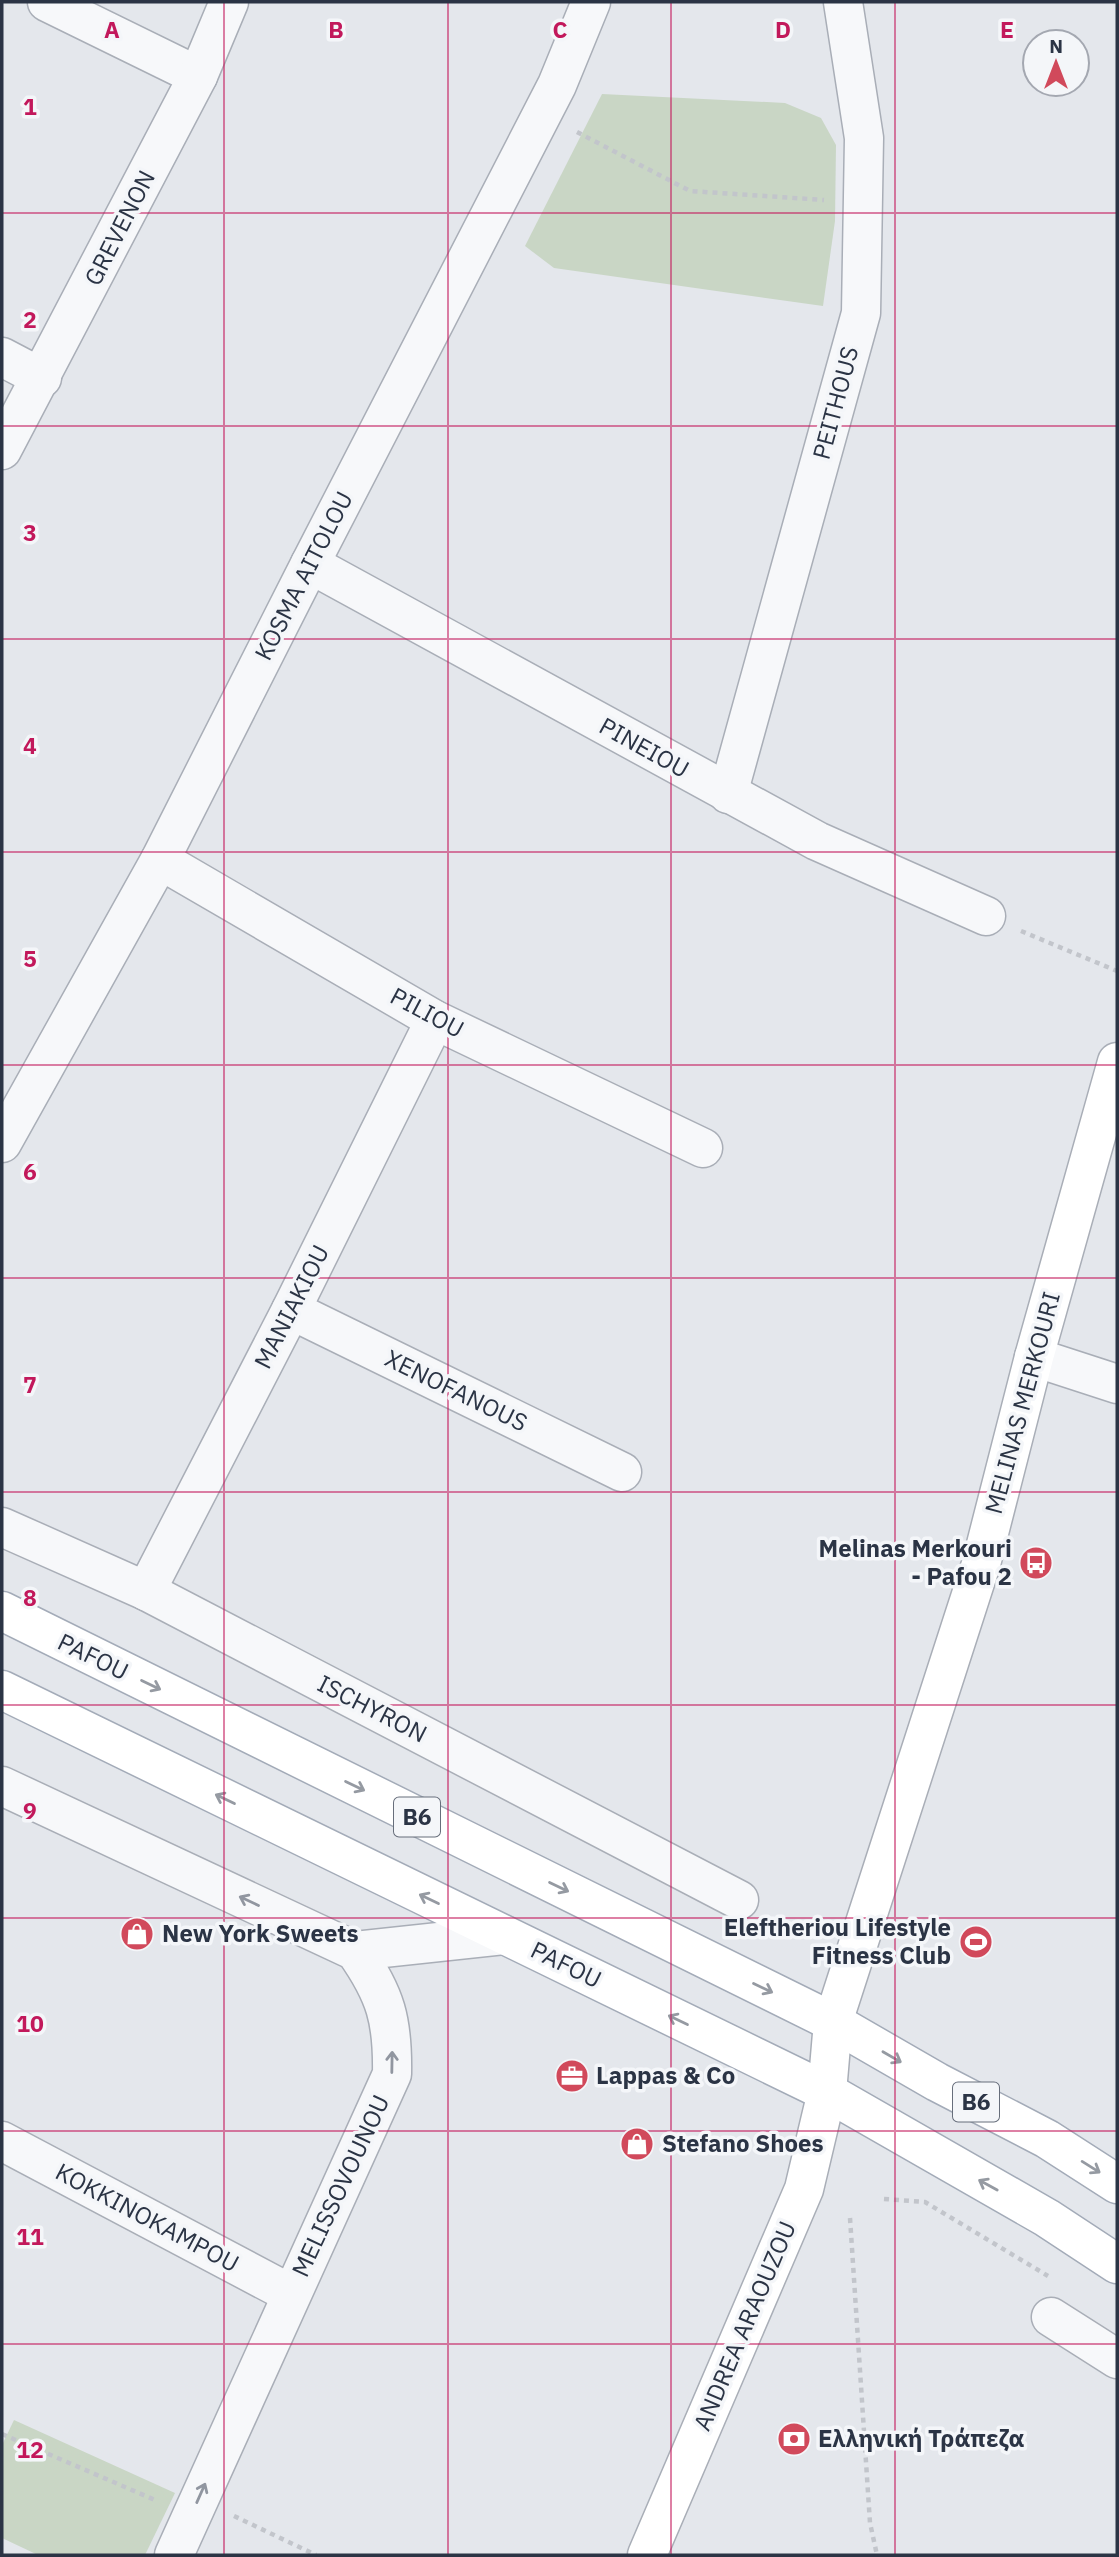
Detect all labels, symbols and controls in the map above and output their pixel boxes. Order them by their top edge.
text: A [104,14,120,44]
text: B [328,14,344,44]
text: C [553,14,568,44]
text: D [775,14,791,44]
text: E [1000,14,1014,44]
north arrow [1021,28,1091,98]
text: N [1049,34,1063,58]
text: 1 [23,91,37,121]
street label: GREVENON [76,164,162,291]
text: 2 [23,304,37,334]
street label: PEITHOUS [805,343,865,463]
street label: KOSMA AITOLOU [247,486,360,666]
text: 3 [23,517,37,547]
street label: PINEIOU [594,709,695,785]
text: 4 [23,730,37,760]
text: 5 [23,943,37,973]
street label: PILIOU [385,979,470,1045]
text: 6 [23,1156,37,1186]
street label: MANIAKIOU [246,1239,336,1374]
street label: MELINAS MERKOURI [977,1288,1067,1517]
street label: XENOFANOUS [380,1342,533,1438]
text: 7 [23,1369,37,1399]
place label: Melinas Merkouri - Pafou 2 [819,1532,1012,1592]
bus stop icon: Melinas Merkouri - Pafou 2 [1017,1544,1055,1582]
text: 8 [23,1582,37,1612]
street label: PAFOU [53,1625,134,1687]
street label: ISCHYRON [312,1667,433,1749]
one-way arrow [140,1679,161,1693]
one-way arrow [344,1780,365,1793]
one-way arrow [215,1791,236,1805]
text: 9 [23,1795,37,1825]
road number: B6 [394,1798,440,1836]
one-way arrow [548,1880,569,1894]
one-way arrow [419,1891,440,1905]
one-way arrow [239,1894,260,1907]
place label: Eleftheriou Lifestyle Fitness Club [724,1911,951,1971]
shop icon: New York Sweets [118,1915,156,1953]
place label: New York Sweets [162,1917,359,1949]
sports icon: Eleftheriou Lifestyle Fitness Club [957,1923,995,1961]
street label: PAFOU [526,1933,607,1995]
one-way arrow [752,1981,773,1995]
text: 10 [16,2008,44,2038]
one-way arrow [668,2012,689,2026]
one-way arrow [385,2050,399,2073]
one-way arrow [882,2050,902,2064]
office icon: Lappas & Co [553,2057,591,2095]
place label: Lappas & Co [596,2059,735,2091]
road number: B6 [953,2082,999,2122]
street label: MELISSOVOUNOU [284,2089,396,2282]
shop icon: Stefano Shoes [618,2125,656,2163]
place label: Stefano Shoes [662,2127,824,2159]
street label: KOKKINOKAMPOU [50,2155,245,2279]
one-way arrow [1081,2160,1100,2175]
one-way arrow [978,2178,999,2191]
street label: ANDREA ARAOUZOU [685,2216,803,2435]
text: 11 [16,2221,44,2251]
bank icon: Ελληνική Τράπεζα [775,2420,813,2458]
place label: Ελληνική Τράπεζα [818,2422,1024,2454]
text: 12 [16,2434,44,2464]
one-way arrow [195,2483,209,2504]

